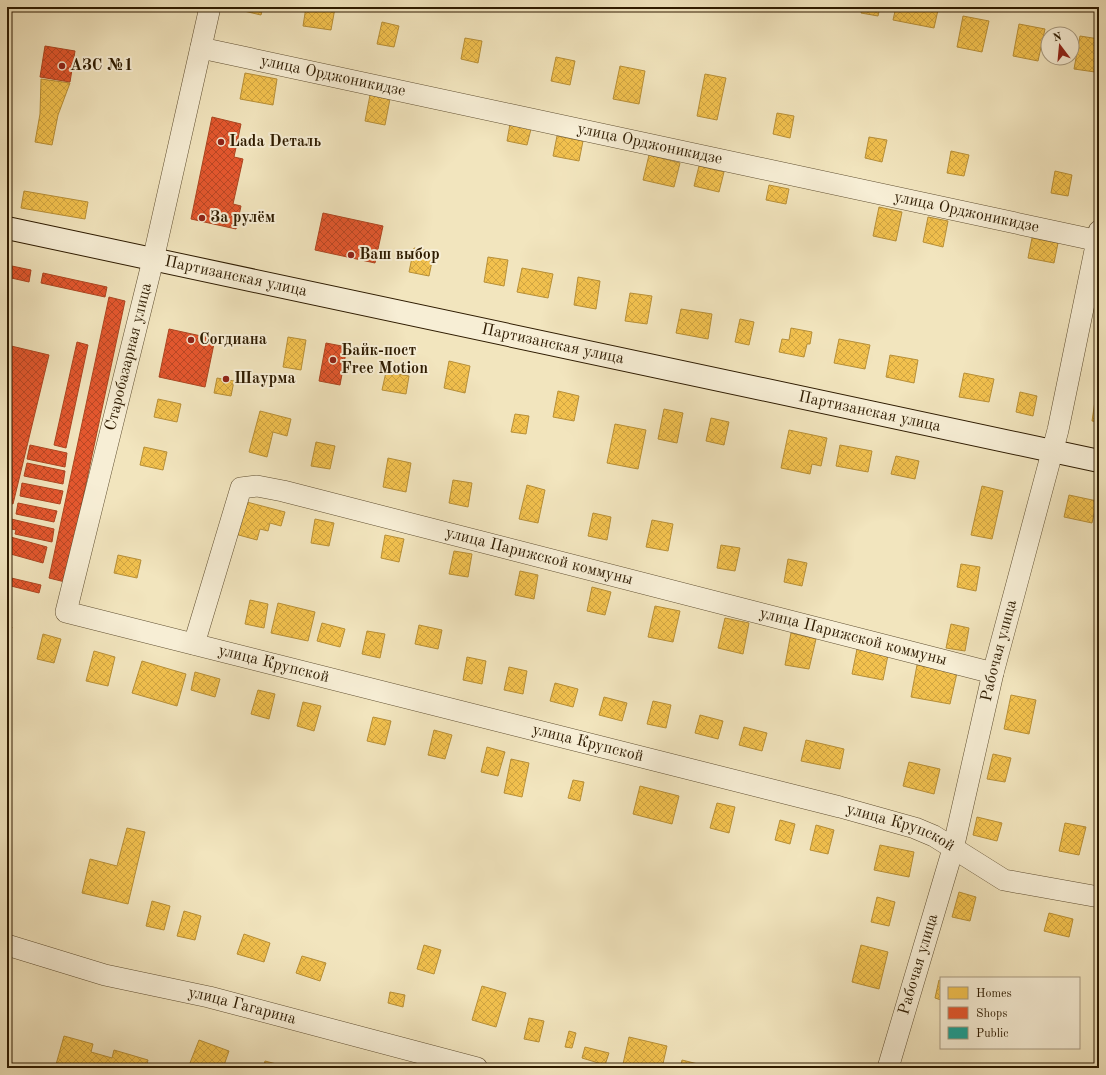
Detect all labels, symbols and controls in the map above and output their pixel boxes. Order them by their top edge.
north arrow [1040,26,1080,66]
text: N [1052,31,1064,44]
street label: улица Орджоникидзе [259,53,407,100]
place label: АЗС №1 [70,58,133,74]
marker: АЗС №1 [57,61,67,71]
street label: улица Орджоникидзе [576,121,724,168]
place label: Lada Dеталь [229,134,321,150]
marker: Lada Dеталь [216,137,226,147]
street label: улица Орджоникидзе [892,189,1041,236]
place label: За рулём [210,210,275,226]
marker: За рулём [197,213,207,223]
place label: Ваш выбор [359,247,440,263]
marker: Ваш выбор [346,250,356,260]
street label: Партизанская улица [163,254,309,300]
street label: Старобазарная улица [103,281,155,433]
street label: Партизанская улица [480,321,626,367]
place label: Согдиана [199,332,267,348]
marker: Согдиана [186,335,196,345]
place label: Байк-пост Free Motion [341,343,428,377]
marker: Байк-пост Free Motion [328,355,338,365]
place label: Шаурма [234,371,296,387]
marker: Шаурма [221,374,231,384]
street label: Партизанская улица [797,389,942,435]
street label: улица Парижской коммуны [444,525,635,588]
street label: Рабочая улица [979,598,1020,703]
street label: улица Парижской коммуны [758,605,948,669]
street label: улица Крупской [216,643,331,686]
street label: улица Крупской [531,722,645,765]
street label: улица Крупской [845,801,957,855]
street label: Рабочая улица [896,912,941,1017]
legend [940,977,1080,1049]
street label: улица Гагарина [187,985,298,1028]
text: Homes [976,988,1012,1000]
text: Shops [976,1008,1007,1020]
text: Public [976,1028,1008,1040]

